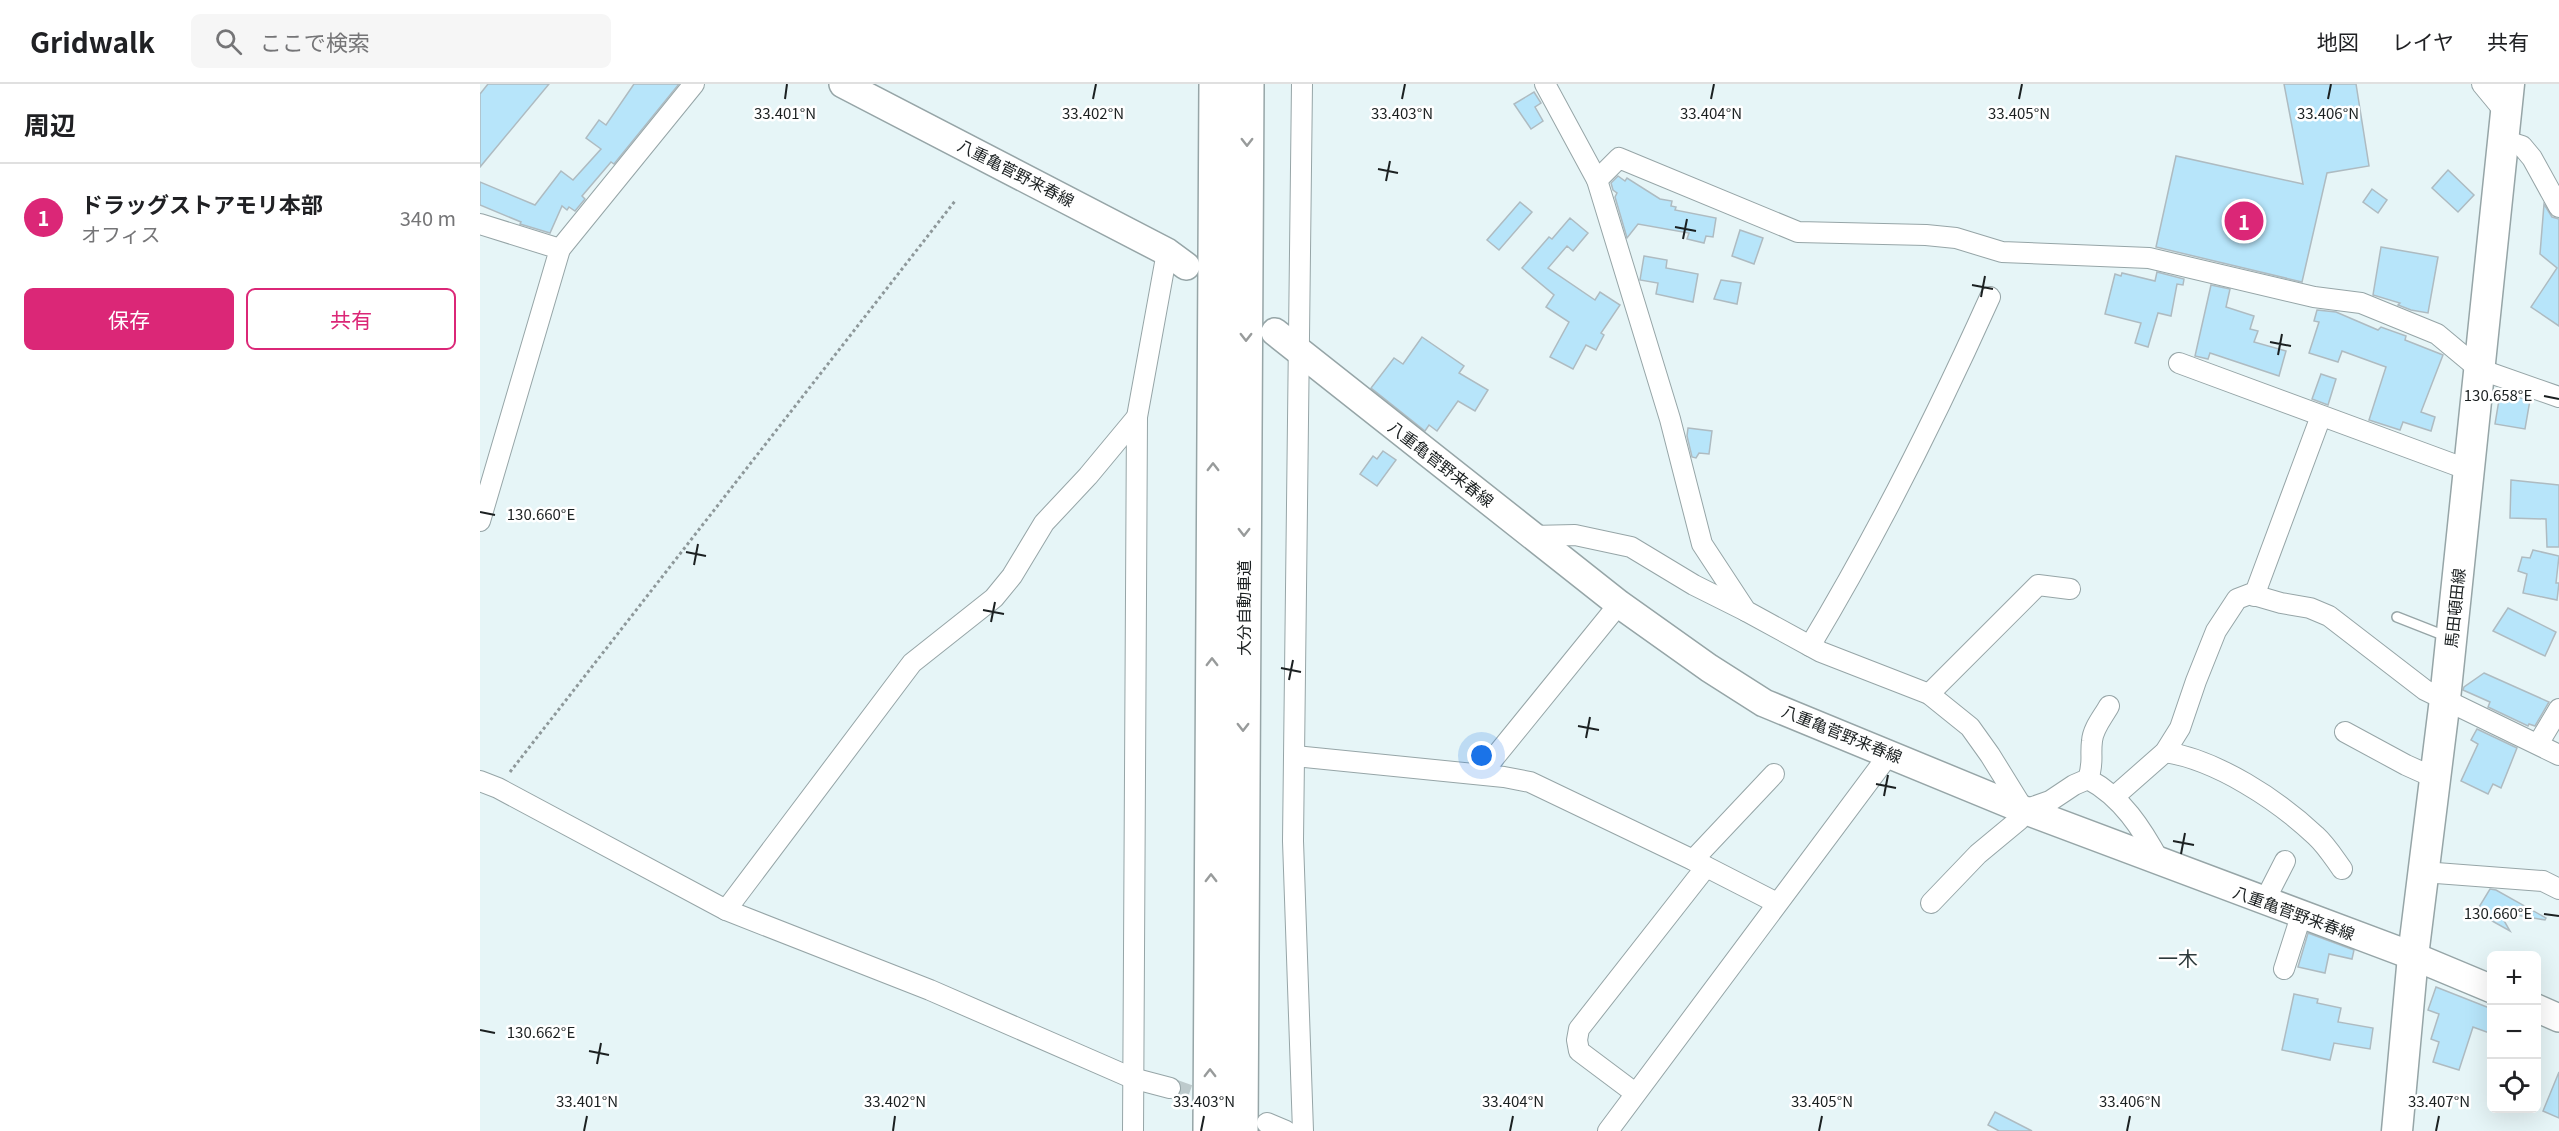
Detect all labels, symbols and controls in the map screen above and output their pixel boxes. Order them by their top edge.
search box [191,14,611,68]
text: Gridwalk [30,21,155,61]
icon: search [212,25,245,58]
text: ここで検索 [260,25,370,57]
text: 地図 [2317,26,2359,56]
text: レイヤ [2392,26,2454,56]
text: 共有 [2487,26,2529,56]
text: 33.401°N [754,102,816,123]
text: 33.402°N [1062,102,1124,123]
text: 33.403°N [1371,102,1433,123]
text: 33.404°N [1680,102,1742,123]
text: 33.405°N [1988,102,2050,123]
text: 33.406°N [2297,102,2359,123]
text: 周辺 [24,105,76,142]
street label: 八重亀菅野来春線 [954,132,1079,212]
one-way arrow [1241,138,1253,147]
text: ドラッグストアモリ本部 [81,187,323,219]
pin: 1 [2224,198,2264,244]
text: 1 [38,203,49,232]
text: 340 m [400,203,456,232]
text: オフィス [81,219,161,248]
button: 保存 [24,288,234,350]
button: 共有 [246,288,456,350]
one-way arrow [1240,333,1252,342]
text: 130.658°E [2464,384,2532,405]
street label: 八重亀菅野来春線 [1384,414,1499,512]
one-way arrow [1207,462,1219,471]
text: 130.660°E [507,503,575,524]
one-way arrow [1238,528,1251,537]
street label: 大分自動車道 [1231,560,1255,656]
street label: 馬田頓田線 [2438,567,2470,649]
one-way arrow [1206,657,1218,666]
street label: 八重亀菅野来春線 [1779,698,1906,768]
one-way arrow [1237,723,1249,732]
your location [1467,741,1496,770]
one-way arrow [1205,873,1217,882]
street label: 八重亀菅野来春線 [2230,879,2359,945]
text: 130.660°E [2464,902,2532,923]
district label: 一木 [2158,943,2198,972]
map controls [2487,951,2541,1113]
button: + [2487,951,2541,1005]
button: − [2487,1005,2541,1059]
text: 130.662°E [507,1021,575,1042]
button: locate [2487,1059,2541,1113]
one-way arrow [1204,1068,1216,1077]
text: 33.401°N [556,1090,618,1111]
text: 33.402°N [864,1090,926,1111]
text: 33.403°N [1173,1090,1235,1111]
text: 33.404°N [1482,1090,1544,1111]
text: 33.405°N [1791,1090,1853,1111]
text: 33.406°N [2099,1090,2161,1111]
text: 33.407°N [2408,1090,2470,1111]

